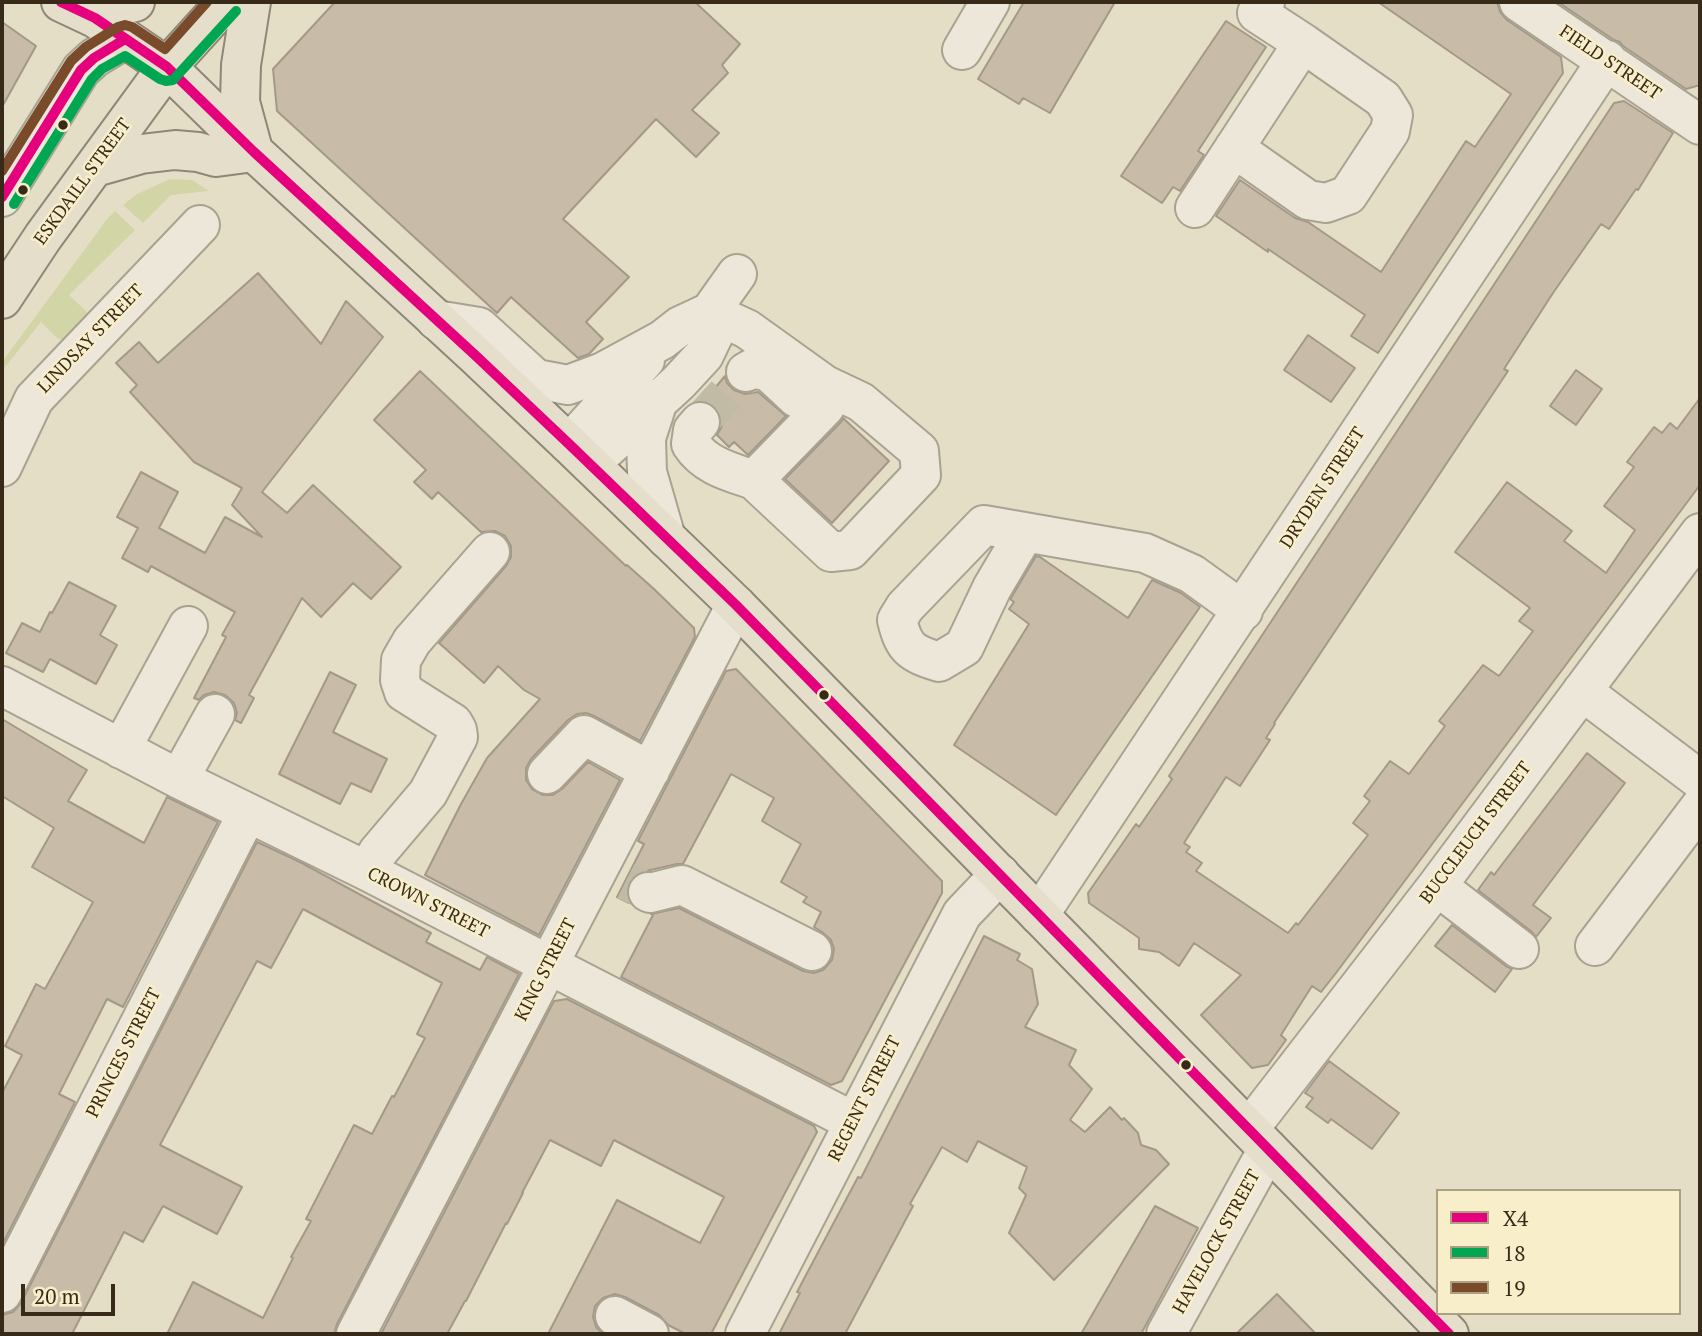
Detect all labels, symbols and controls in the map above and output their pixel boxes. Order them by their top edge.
street label: FIELD STREET [1555,21,1665,105]
street label: ESKDAILL STREET [30,115,136,249]
unlabelled marker [56,118,70,132]
unlabelled marker [16,183,30,197]
street label: LINDSAY STREET [34,280,148,398]
street label: DRYDEN STREET [1276,423,1370,553]
unlabelled marker [817,688,831,702]
street label: BUCCLEUCH STREET [1416,758,1536,908]
street label: CROWN STREET [363,863,493,943]
street label: KING STREET [511,915,581,1025]
street label: PRINCES STREET [82,985,166,1121]
street label: REGENT STREET [824,1033,906,1165]
unlabelled marker [1179,1058,1193,1072]
street label: HAVELOCK STREET [1169,1166,1265,1318]
legend [1436,1189,1681,1315]
text: X4 [1503,1204,1528,1232]
text: 18 [1503,1239,1525,1267]
scale bar [24,1270,119,1314]
text: 19 [1503,1274,1525,1302]
text: 20 m [34,1282,80,1310]

